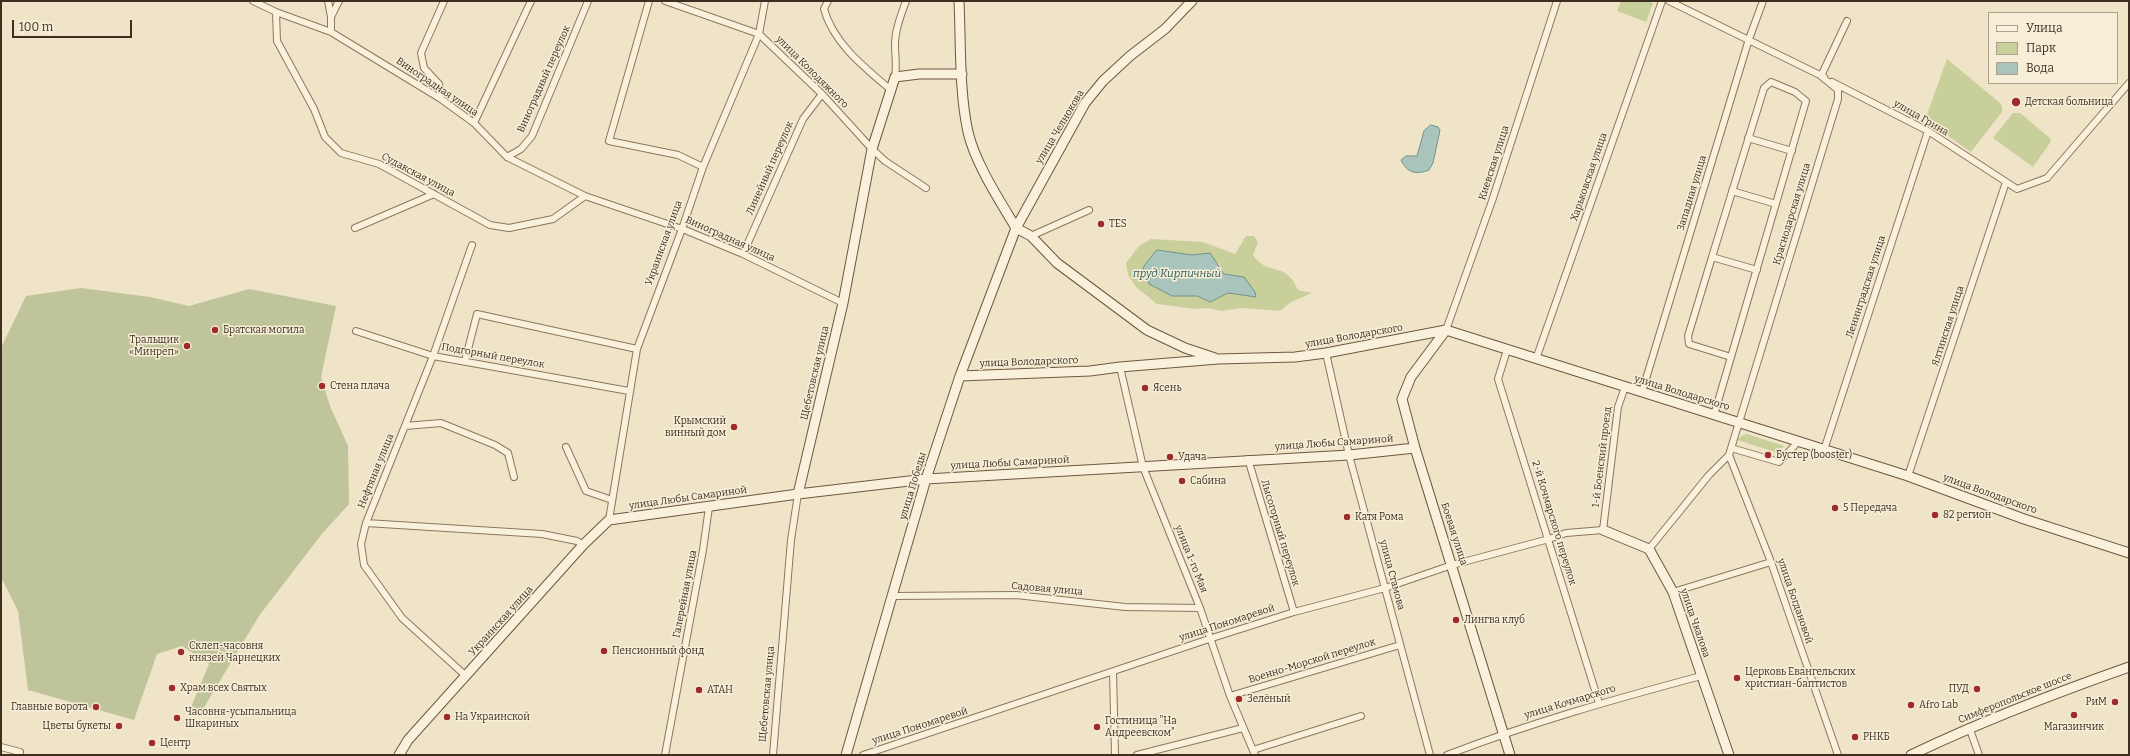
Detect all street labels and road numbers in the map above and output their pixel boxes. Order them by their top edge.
street label: Виноградный переулок [515,23,573,135]
street label: улица Колодяжного [773,33,851,111]
street label: Виноградная улица [394,55,480,119]
street label: улица Челнокова [1033,88,1087,166]
street label: улица Грина [1891,97,1951,139]
street label: Линейный переулок [744,119,796,217]
street label: Киевская улица [1476,124,1512,202]
street label: Харьковская улица [1568,131,1610,223]
street label: Судакская улица [379,151,457,199]
street label: Западная улица [1675,154,1709,232]
street label: Краснодарская улица [1771,161,1813,267]
street label: Украинская улица [643,199,685,287]
street label: Виноградная улица [683,214,777,264]
street label: Ленинградская улица [1844,234,1888,340]
street label: Ялтинская улица [1929,284,1967,368]
street label: улица Володарского [1304,321,1404,351]
street label: Щебетовская улица [798,325,832,421]
street label: Подгорный переулок [441,341,545,371]
street label: улица Володарского [979,354,1079,370]
street label: улица Володарского [1633,373,1731,413]
street label: 1-й Боенский проезд [1590,406,1614,508]
street label: Нефтяная улица [356,432,396,510]
street label: улица Любы Самариной [1274,433,1394,453]
street label: улица Победы [897,451,929,521]
street label: улица Любы Самариной [950,454,1070,472]
street label: 2-й Кочмарского переулок [1529,459,1579,587]
street label: улица Володарского [1941,471,2039,517]
street label: Лысогорный переулок [1258,478,1302,588]
street label: улица Любы Самариной [628,484,748,512]
street label: Боевая улица [1438,501,1470,567]
street label: улица 1-го Мая [1172,523,1210,595]
street label: улица Стамова [1377,539,1407,611]
street label: Галерейная улица [671,549,699,639]
street label: улица Богдановой [1775,557,1815,645]
street label: Садовая улица [1011,580,1083,598]
street label: Украинская улица [467,584,535,658]
street label: улица Чкалова [1678,587,1712,659]
street label: улица Пономаревой [1178,602,1276,644]
street label: Военно-Морской переулок [1247,636,1377,686]
street label: Щебетовская улица [757,645,777,743]
street label: Симферопольское шоссе [1957,670,2073,726]
street label: улица Кочмарского [1523,682,1617,722]
street label: улица Пономаревой [871,705,969,747]

